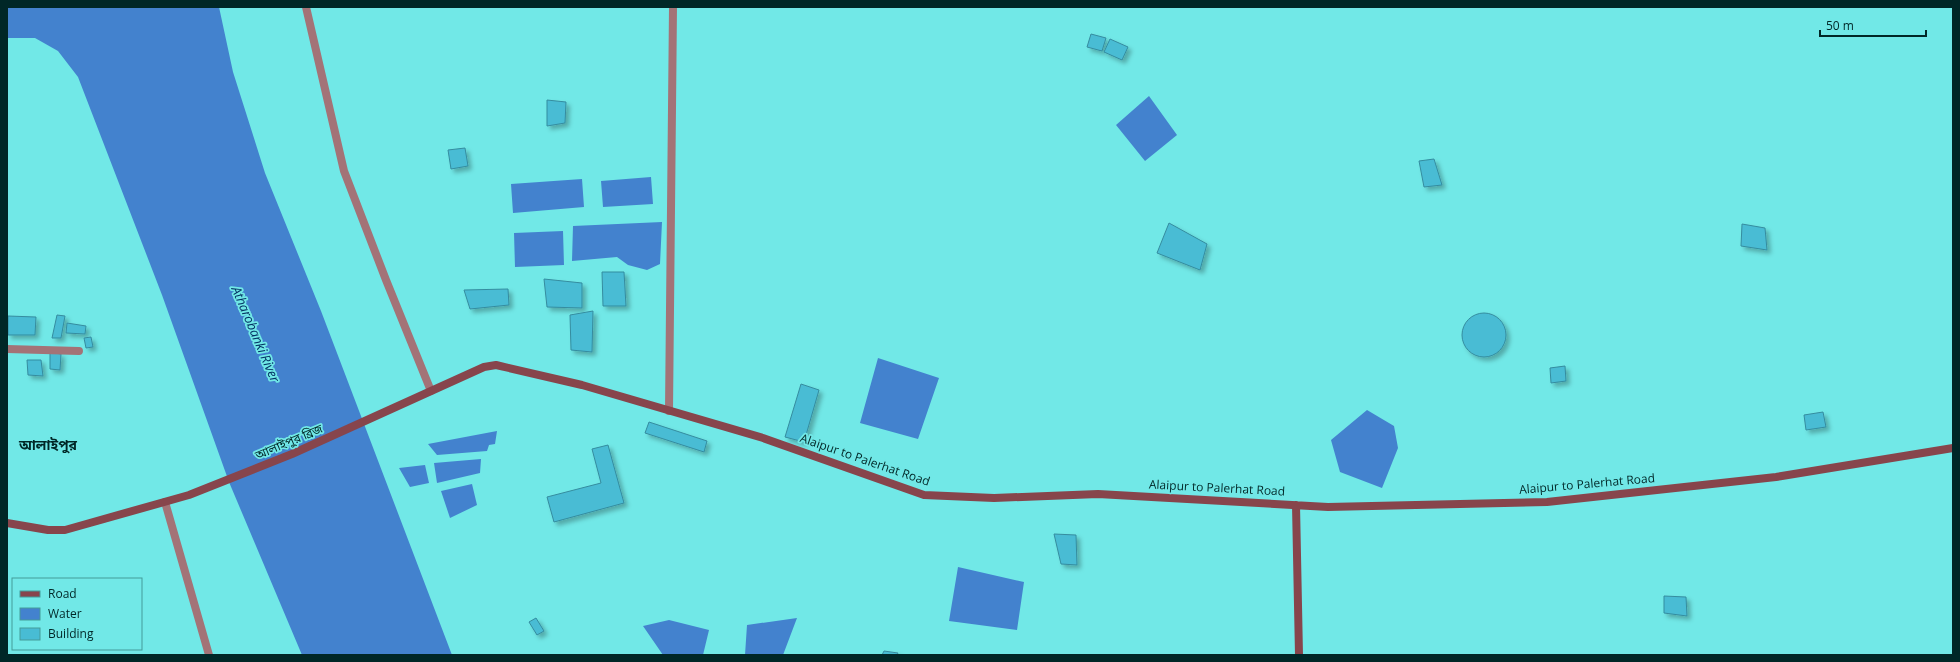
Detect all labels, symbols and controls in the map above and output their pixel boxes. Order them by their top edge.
scale bar [1820,12,1926,38]
text: 50 m [1826,17,1854,34]
water label: Atharobanki River [227,282,285,386]
street label: আলাইপুর ব্রিজ [252,419,326,464]
street label: Alaipur to Palerhat Road [798,429,932,490]
district label: আলাইপুর [18,435,78,454]
street label: Alaipur to Palerhat Road [1518,469,1656,498]
street label: Alaipur to Palerhat Road [1149,475,1286,500]
legend [12,578,142,650]
text: Road [48,585,77,602]
text: Water [48,605,82,622]
text: Building [48,625,94,642]

